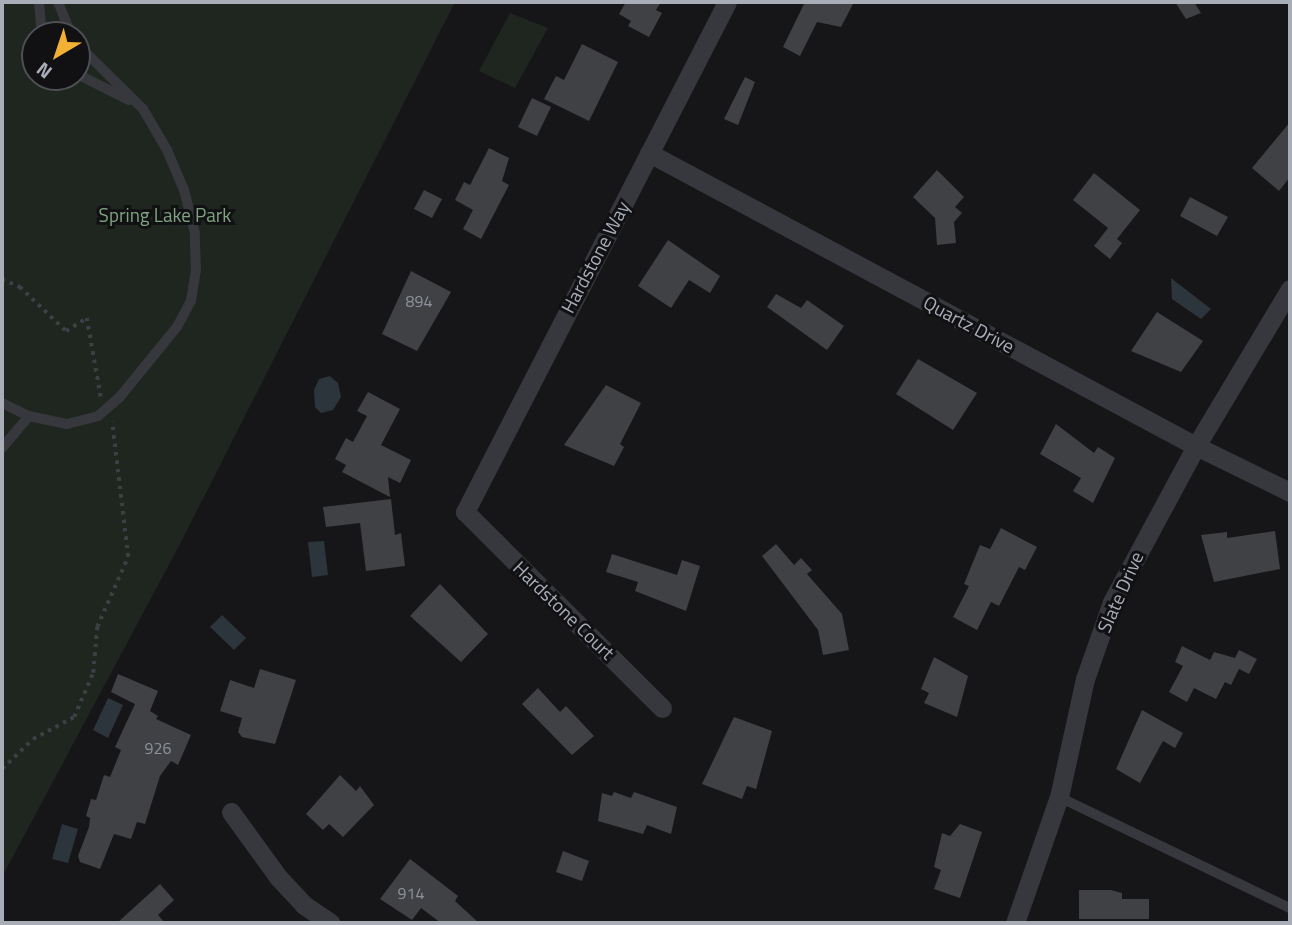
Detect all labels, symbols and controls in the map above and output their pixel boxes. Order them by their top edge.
north arrow [21,21,91,91]
text: N [29,56,58,87]
street label: Hardstone Way [556,197,634,317]
park label: Spring Lake Park [99,204,231,226]
house number: 894 [406,291,432,311]
street label: Quartz Drive [920,291,1018,357]
street label: Slate Drive [1092,548,1148,636]
street label: Hardstone Court [509,556,619,664]
house number: 926 [145,738,171,758]
house number: 914 [398,883,424,903]

